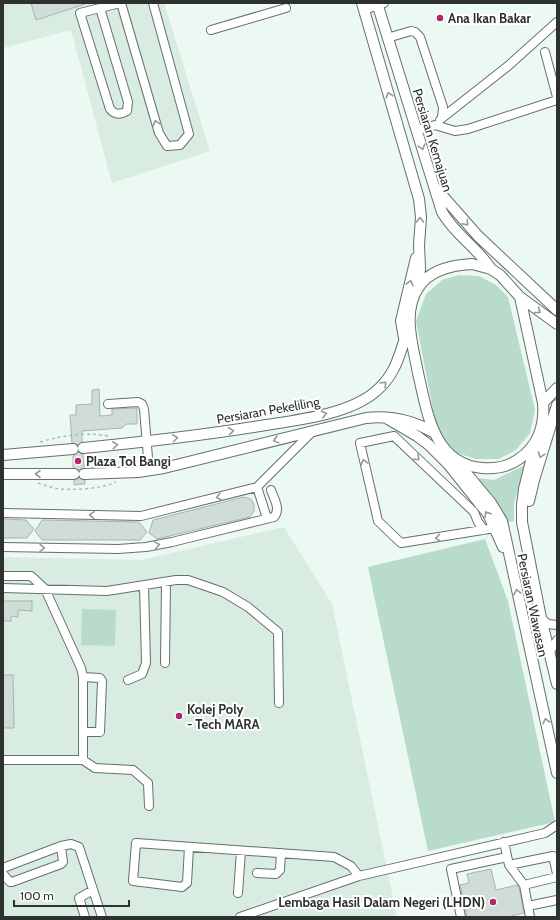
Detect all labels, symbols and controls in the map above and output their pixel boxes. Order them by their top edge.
place label: Ana Ikan Bakar [448,10,531,26]
marker: Ana Ikan Bakar [435,13,445,23]
street label: Persiaran Kemajuan [409,86,456,194]
one-way arrow [385,91,394,98]
one-way arrow [152,120,161,127]
one-way arrow [417,144,426,151]
one-way arrow [416,217,425,223]
one-way arrow [462,218,469,225]
one-way arrow [405,280,413,286]
one-way arrow [534,306,541,313]
one-way arrow [379,381,386,388]
street label: Persiaran Pekeliling [215,393,321,427]
one-way arrow [321,410,327,418]
one-way arrow [228,427,234,436]
one-way arrow [172,434,178,443]
one-way arrow [273,436,279,444]
one-way arrow [112,440,118,449]
one-way arrow [537,452,546,459]
place label: Plaza Tol Bangi [86,453,171,469]
one-way arrow [412,454,420,461]
marker: Plaza Tol Bangi [73,456,83,466]
one-way arrow [361,458,369,465]
one-way arrow [35,470,41,478]
one-way arrow [216,492,223,500]
one-way arrow [89,511,95,519]
one-way arrow [484,511,492,518]
one-way arrow [435,533,441,542]
one-way arrow [154,541,160,550]
one-way arrow [39,543,45,552]
street label: Persiaran Wawasan [514,552,552,658]
one-way arrow [514,588,522,595]
place label: Kolej Poly - Tech MARA [187,701,260,732]
marker: Kolej Poly - Tech MARA [174,711,184,721]
one-way arrow [542,718,550,724]
scale bar [14,882,129,908]
text: 100 m [20,888,54,903]
place label: Lembaga Hasil Dalam Negeri (LHDN) [278,894,485,910]
marker: Lembaga Hasil Dalam Negeri (LHDN) [488,897,498,907]

